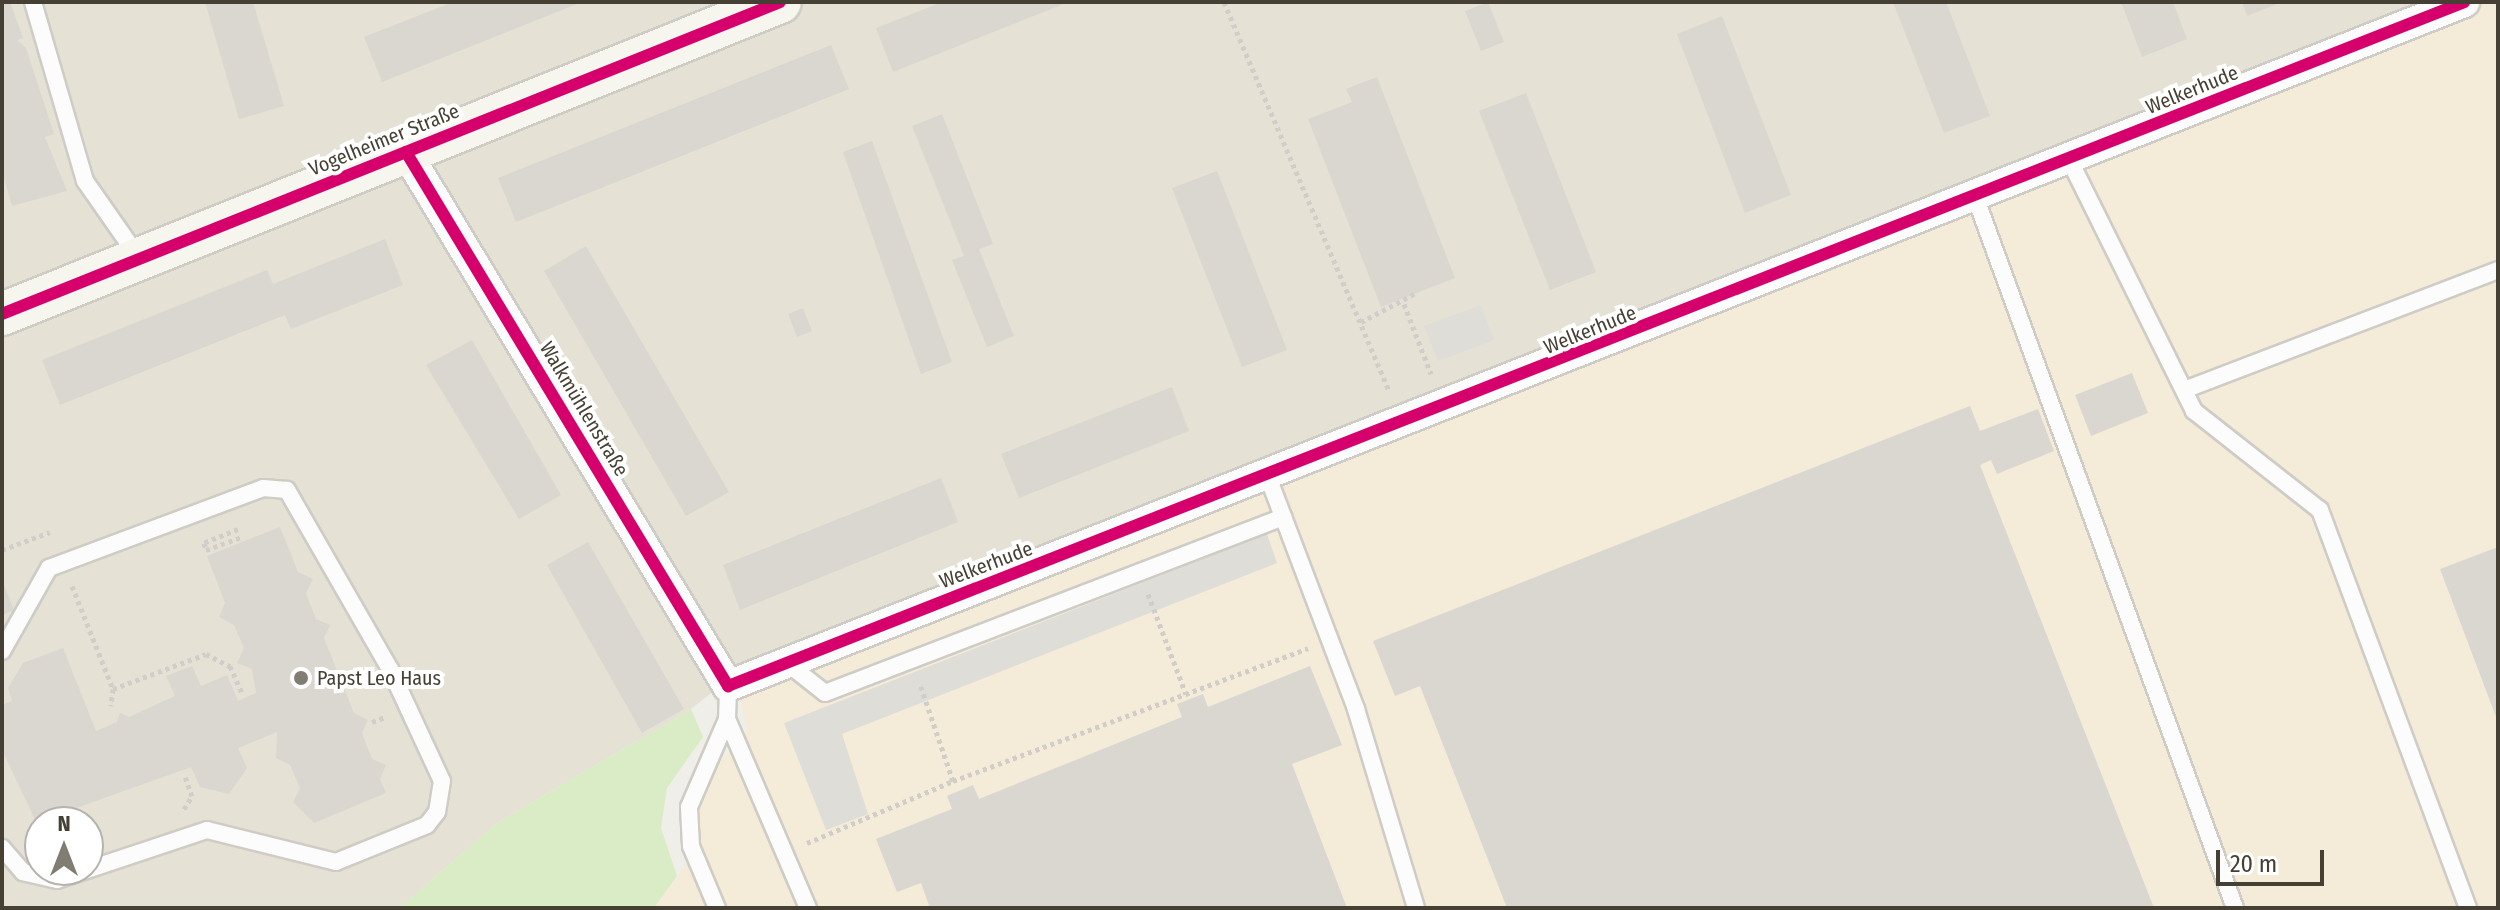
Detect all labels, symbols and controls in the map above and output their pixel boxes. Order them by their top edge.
street label: Welkerhude [2142,61,2242,119]
street label: Vogelheimer Straße [305,99,463,181]
street label: Welkerhude [1540,301,1640,359]
street label: Walkmühlenstraße [534,338,634,480]
street label: Welkerhude [936,536,1036,594]
place label: Papst Leo Haus [317,666,441,690]
marker: Papst Leo Haus [292,669,310,687]
north arrow [24,806,104,886]
text: N [57,810,71,837]
scale bar [2220,834,2328,884]
text: 20 m [2230,850,2277,878]

